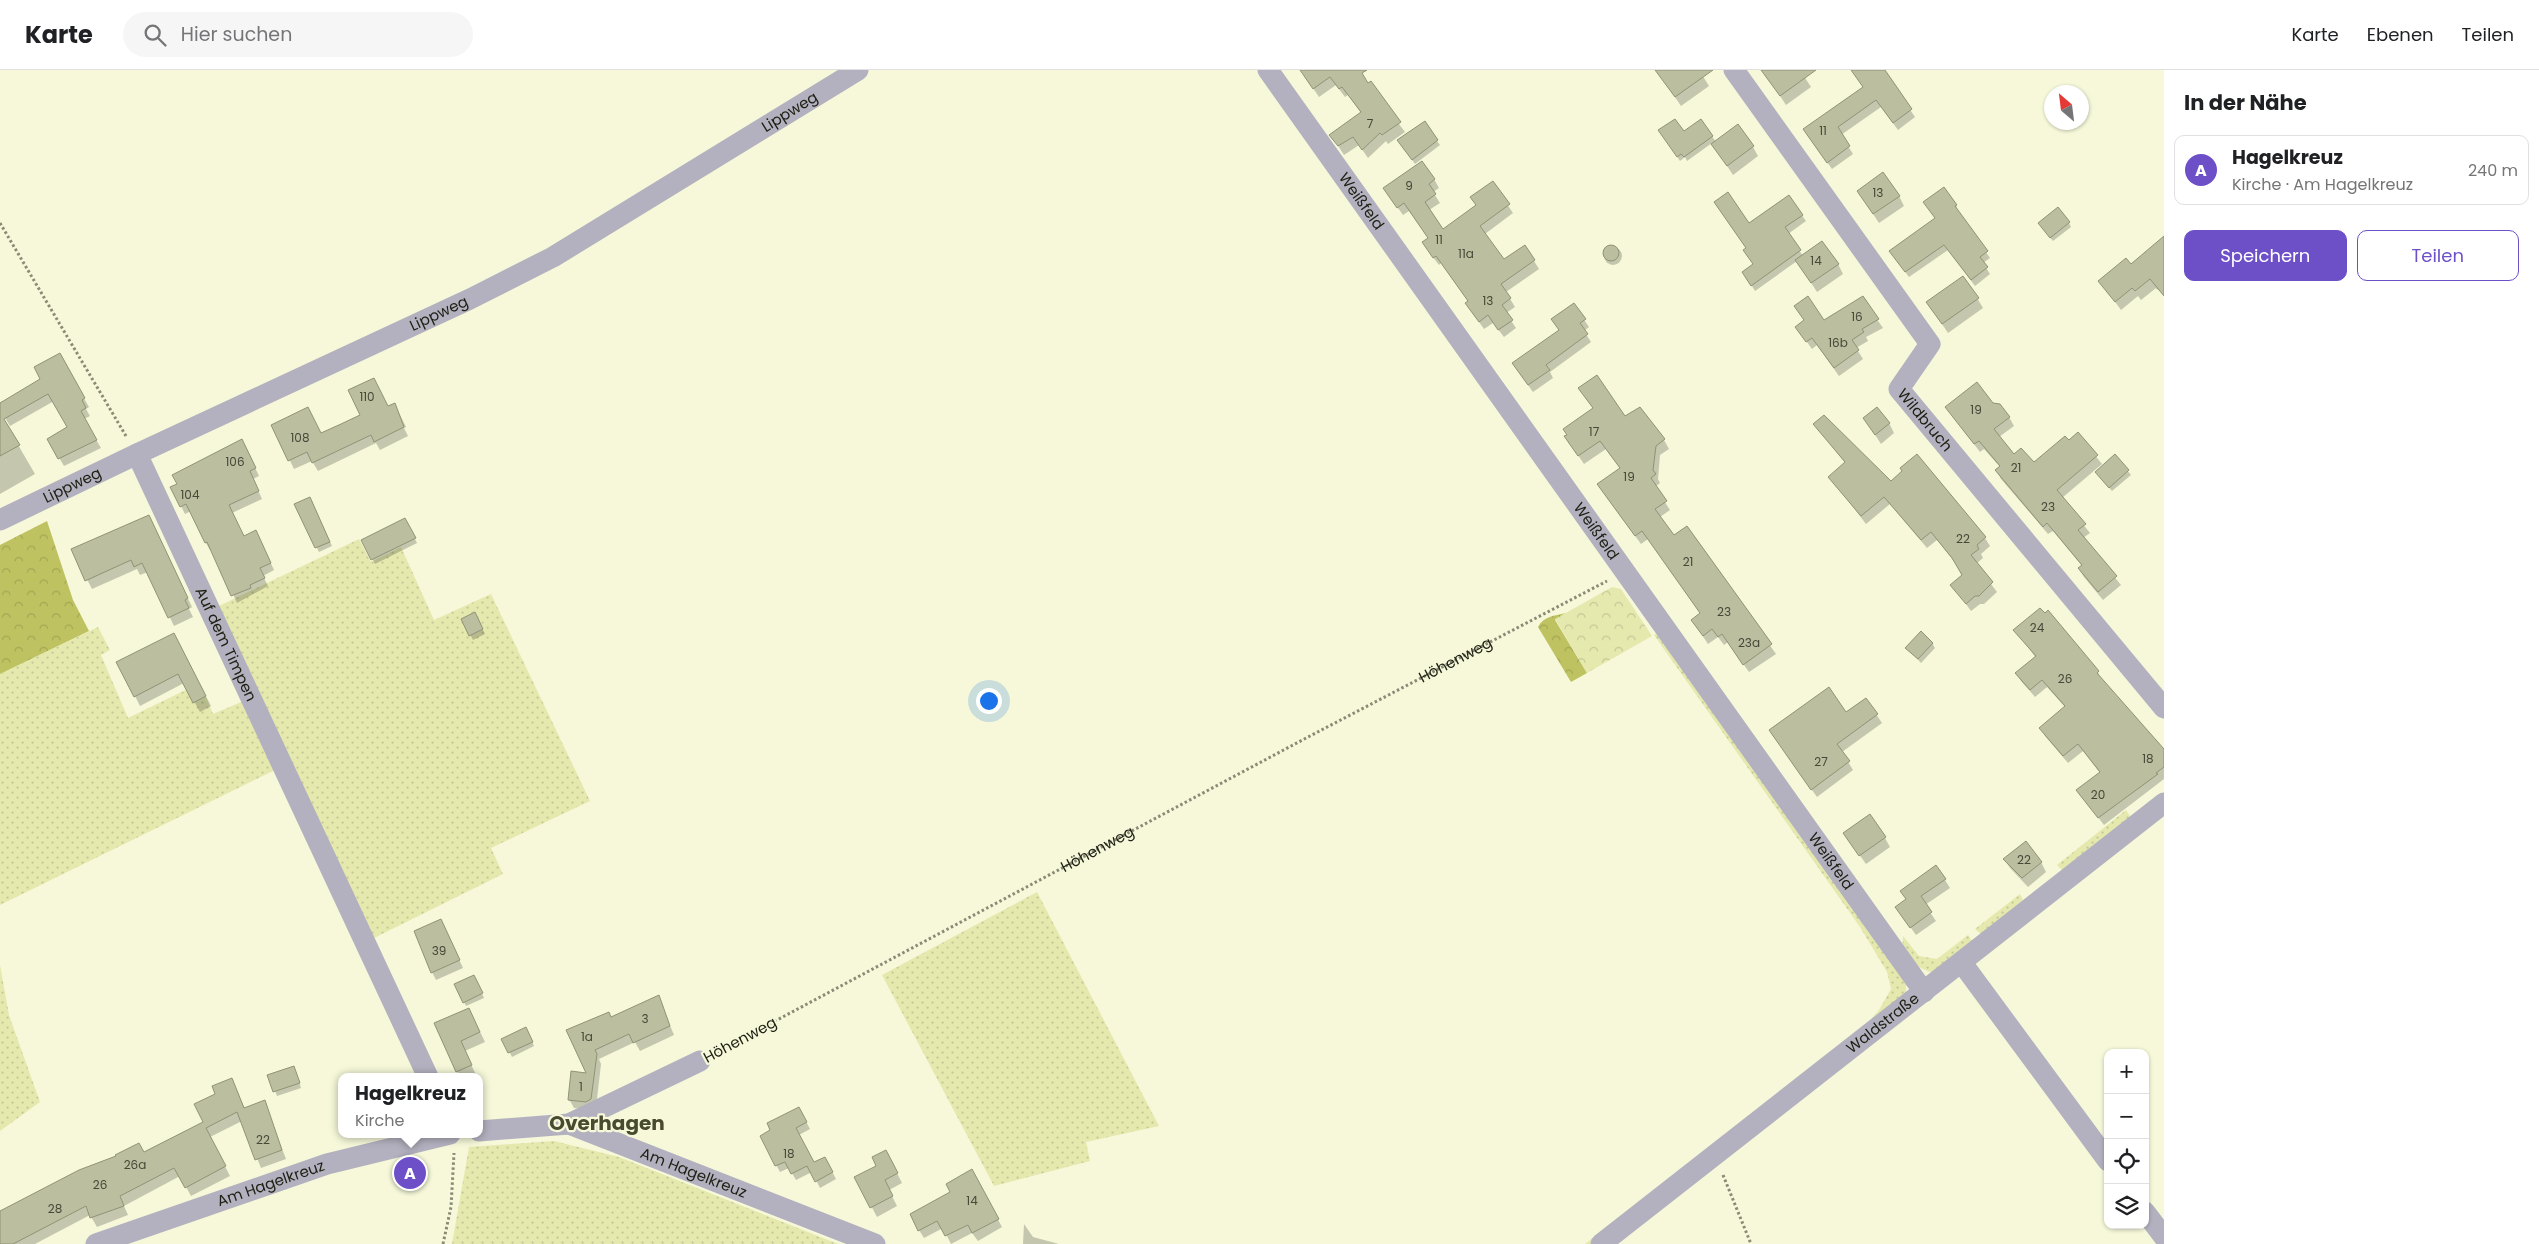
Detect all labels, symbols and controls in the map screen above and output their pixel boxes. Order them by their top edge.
search box [123,12,473,57]
text: Karte [25,18,93,51]
icon: search [141,21,169,49]
text: Hier suchen [181,21,292,48]
text: Karte [2291,22,2339,47]
text: Ebenen [2367,22,2434,47]
text: Teilen [2462,22,2514,47]
north arrow [2044,85,2089,130]
street label: Lippweg [757,86,821,137]
text: In der Nähe [2184,88,2307,117]
house number: 7 [1367,115,1374,132]
house number: 11 [1819,122,1827,139]
text: Hagelkreuz [2232,144,2343,171]
text: A [2195,159,2207,182]
text: 240 m [2468,159,2518,182]
street label: Weißfeld [1334,168,1389,234]
text: Kirche · Am Hagelkreuz [2232,173,2413,196]
house number: 9 [1405,177,1413,194]
house number: 13 [1873,184,1883,201]
button: Speichern [2184,230,2347,281]
button: Teilen [2357,230,2519,281]
house number: 11 [1435,231,1443,248]
house number: 11a [1458,245,1474,262]
house number: 14 [1810,252,1822,269]
street label: Lippweg [406,290,471,336]
house number: 13 [1483,292,1493,309]
house number: 16 [1851,308,1863,325]
house number: 16b [1828,334,1848,351]
street label: Wildbruch [1893,384,1958,456]
house number: 110 [359,388,375,405]
house number: 19 [1970,401,1982,418]
house number: 17 [1589,423,1600,440]
house number: 108 [291,429,309,446]
house number: 106 [226,453,245,470]
house number: 21 [2011,459,2021,476]
street label: Lippweg [39,462,104,508]
house number: 19 [1623,468,1635,485]
house number: 104 [181,486,200,503]
street label: Weißfeld [1569,498,1624,564]
house number: 23 [2041,498,2055,515]
house number: 22 [1956,530,1970,547]
house number: 21 [1683,553,1693,570]
street label: Auf dem Timpen [191,583,262,705]
house number: 23 [1717,603,1731,620]
house number: 24 [2030,619,2045,636]
street label: Höhenweg [1415,632,1496,688]
house number: 23a [1738,634,1760,651]
house number: 26 [2058,670,2072,687]
your location [976,688,1002,714]
house number: 18 [2142,750,2154,767]
house number: 27 [1814,753,1828,770]
house number: 20 [2091,786,2105,803]
street label: Höhenweg [1057,821,1137,877]
street label: Weißfeld [1804,828,1859,894]
house number: 22 [2017,851,2031,868]
house number: 39 [432,942,446,959]
street label: Waldstraße [1842,988,1923,1058]
house number: 3 [641,1010,649,1027]
street label: Höhenweg [699,1011,780,1068]
house number: 1a [581,1028,593,1045]
map controls [2104,1049,2149,1229]
button: + [2104,1049,2149,1094]
popup [338,1073,483,1138]
house number: 1 [579,1078,583,1095]
text: Hagelkreuz [355,1080,466,1107]
button: − [2104,1094,2149,1139]
text: Kirche [355,1109,404,1132]
district label: Overhagen [549,1109,665,1137]
house number: 22 [256,1131,270,1148]
button: locate [2104,1139,2149,1184]
street label: Am Hagelkreuz [638,1142,750,1203]
house number: 18 [783,1145,795,1162]
pin: A [394,1154,426,1192]
street label: Am Hagelkreuz [214,1155,327,1211]
house number: 26a [124,1156,146,1173]
house number: 26 [93,1176,107,1193]
button: layers [2104,1184,2149,1229]
house number: 14 [966,1192,978,1209]
house number: 28 [48,1200,62,1217]

